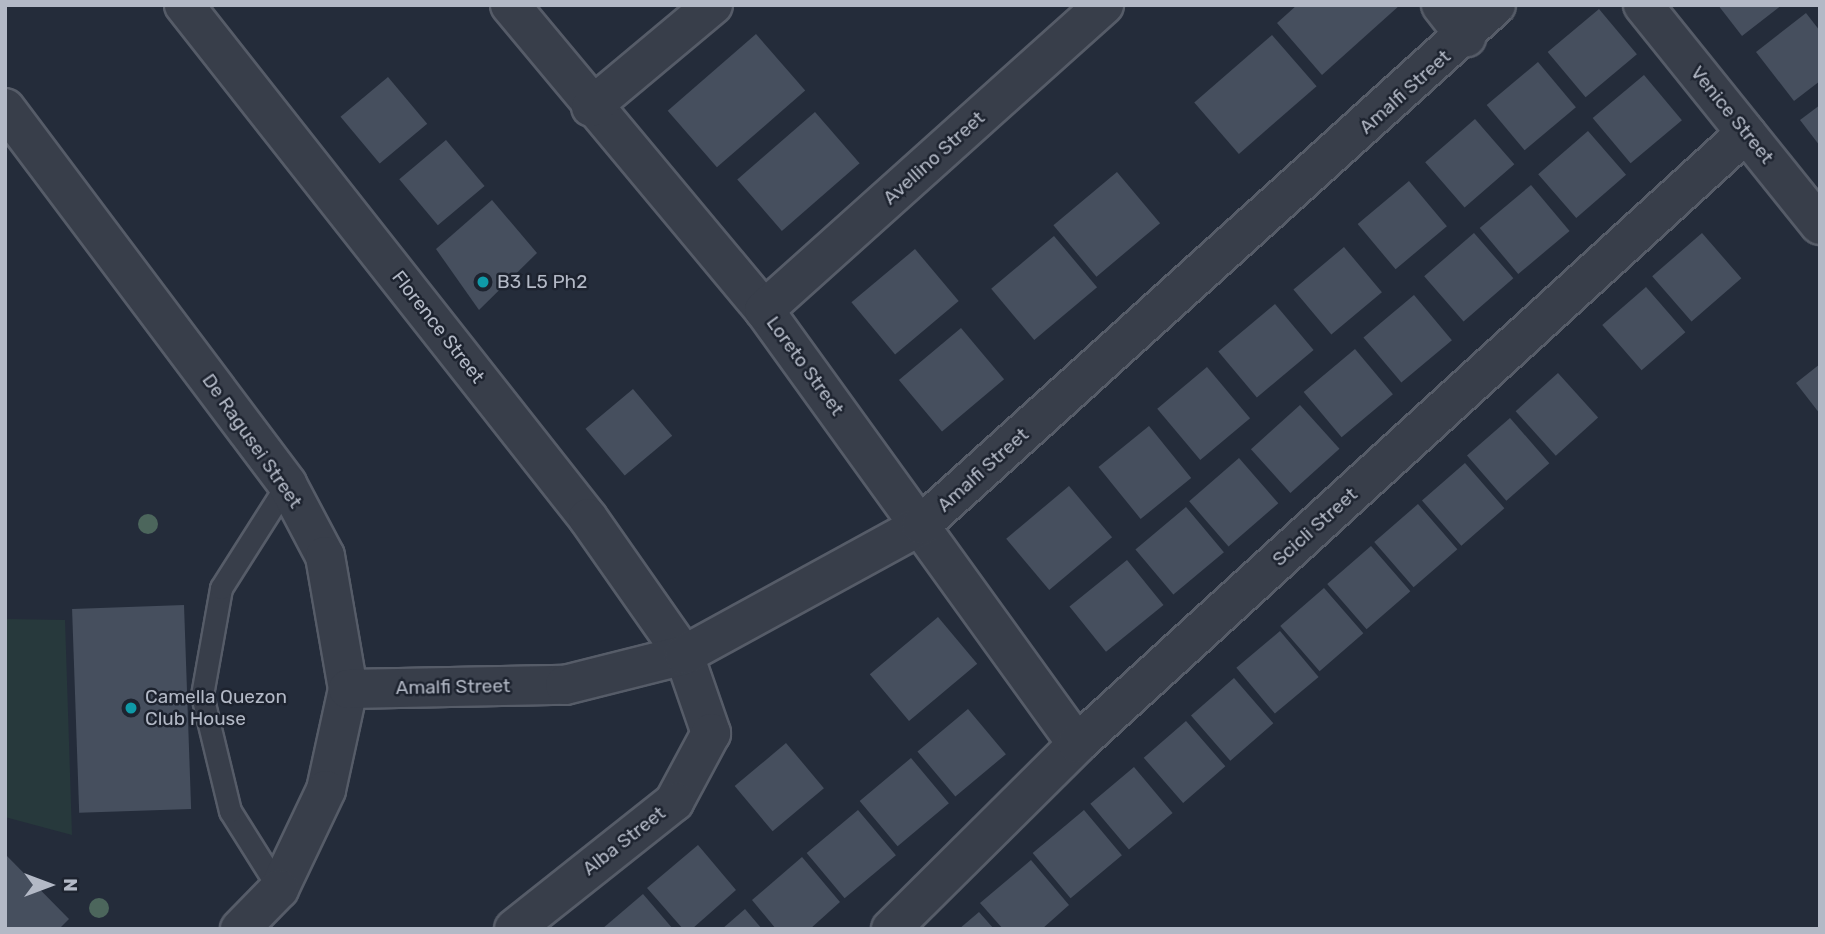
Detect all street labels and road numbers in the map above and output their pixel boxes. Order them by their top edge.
street label: Amalfi Street [1355,45,1455,139]
street label: Venice Street [1686,62,1778,168]
street label: Avellino Street [879,106,989,210]
street label: Florence Street [387,266,489,388]
street label: Loreto Street [761,312,849,420]
street label: De Ragusei Street [197,369,307,513]
street label: Amalfi Street [933,423,1033,517]
street label: Scicli Street [1268,483,1362,571]
street label: Amalfi Street [395,675,511,699]
street label: Alba Street [578,802,670,880]

